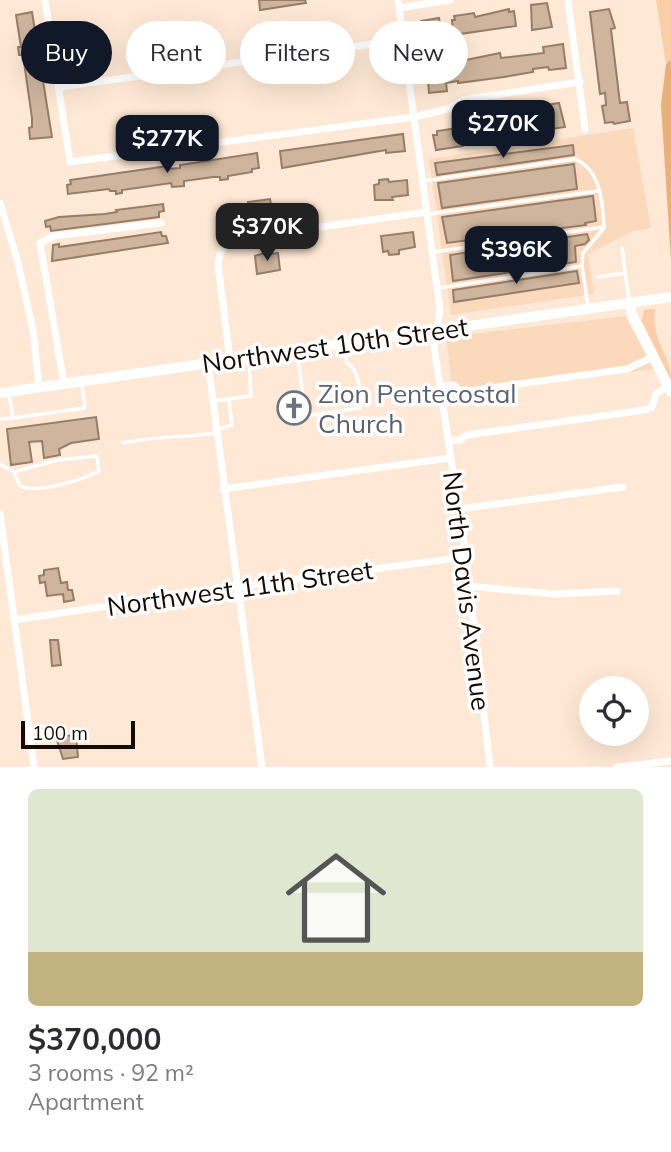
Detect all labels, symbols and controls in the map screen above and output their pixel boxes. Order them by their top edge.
chip: Buy [21,21,112,84]
chip: Rent [126,21,226,84]
chip: Filters [240,21,355,84]
chip: New [369,21,468,84]
pin: $270K [454,100,552,160]
text: $270K [468,108,538,137]
pin: $277K [118,116,216,175]
text: $277K [132,123,202,152]
pin: $370K [218,204,316,263]
text: $370K [232,211,302,240]
pin: $396K [467,226,565,286]
text: $396K [481,234,551,263]
street label: Northwest 10th Street [200,310,470,380]
place label: Zion Pentecostal Church [318,377,517,440]
church icon: Zion Pentecostal Church [275,389,313,427]
street label: North Davis Avenue [436,470,498,712]
street label: Northwest 11th Street [105,553,375,623]
map controls [579,676,649,746]
button: locate [579,676,649,746]
scale bar [21,718,135,750]
text: 100 m [32,721,88,745]
icon: home [273,835,399,961]
text: $370,000 [28,1020,161,1058]
text: 3 rooms · 92 m² [28,1058,194,1087]
text: Apartment [28,1087,144,1116]

